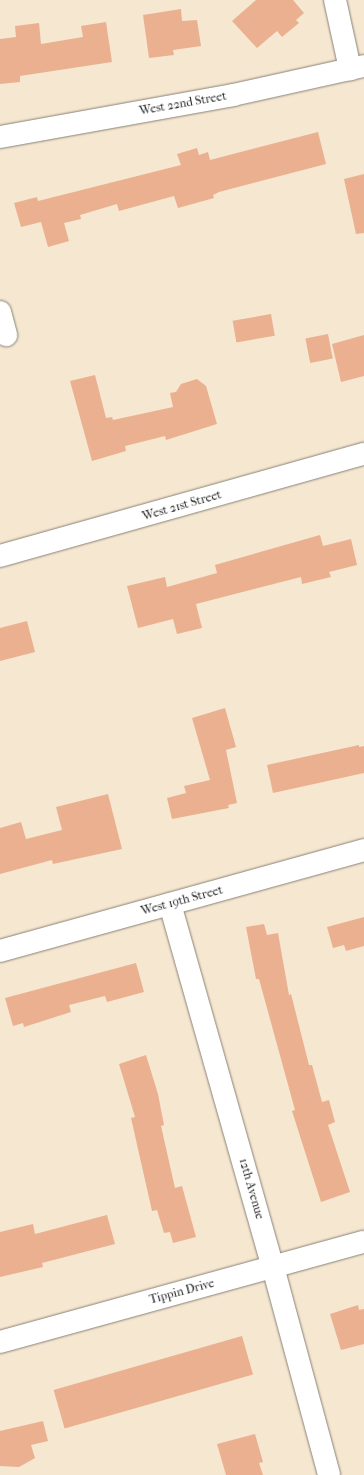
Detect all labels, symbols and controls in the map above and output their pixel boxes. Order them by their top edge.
street label: West 22nd Street [138,89,228,119]
street label: West 21st Street [141,488,223,524]
street label: West 19th Street [140,883,224,919]
street label: 12th Avenue [235,1157,267,1221]
street label: Tippin Drive [148,1276,216,1308]

